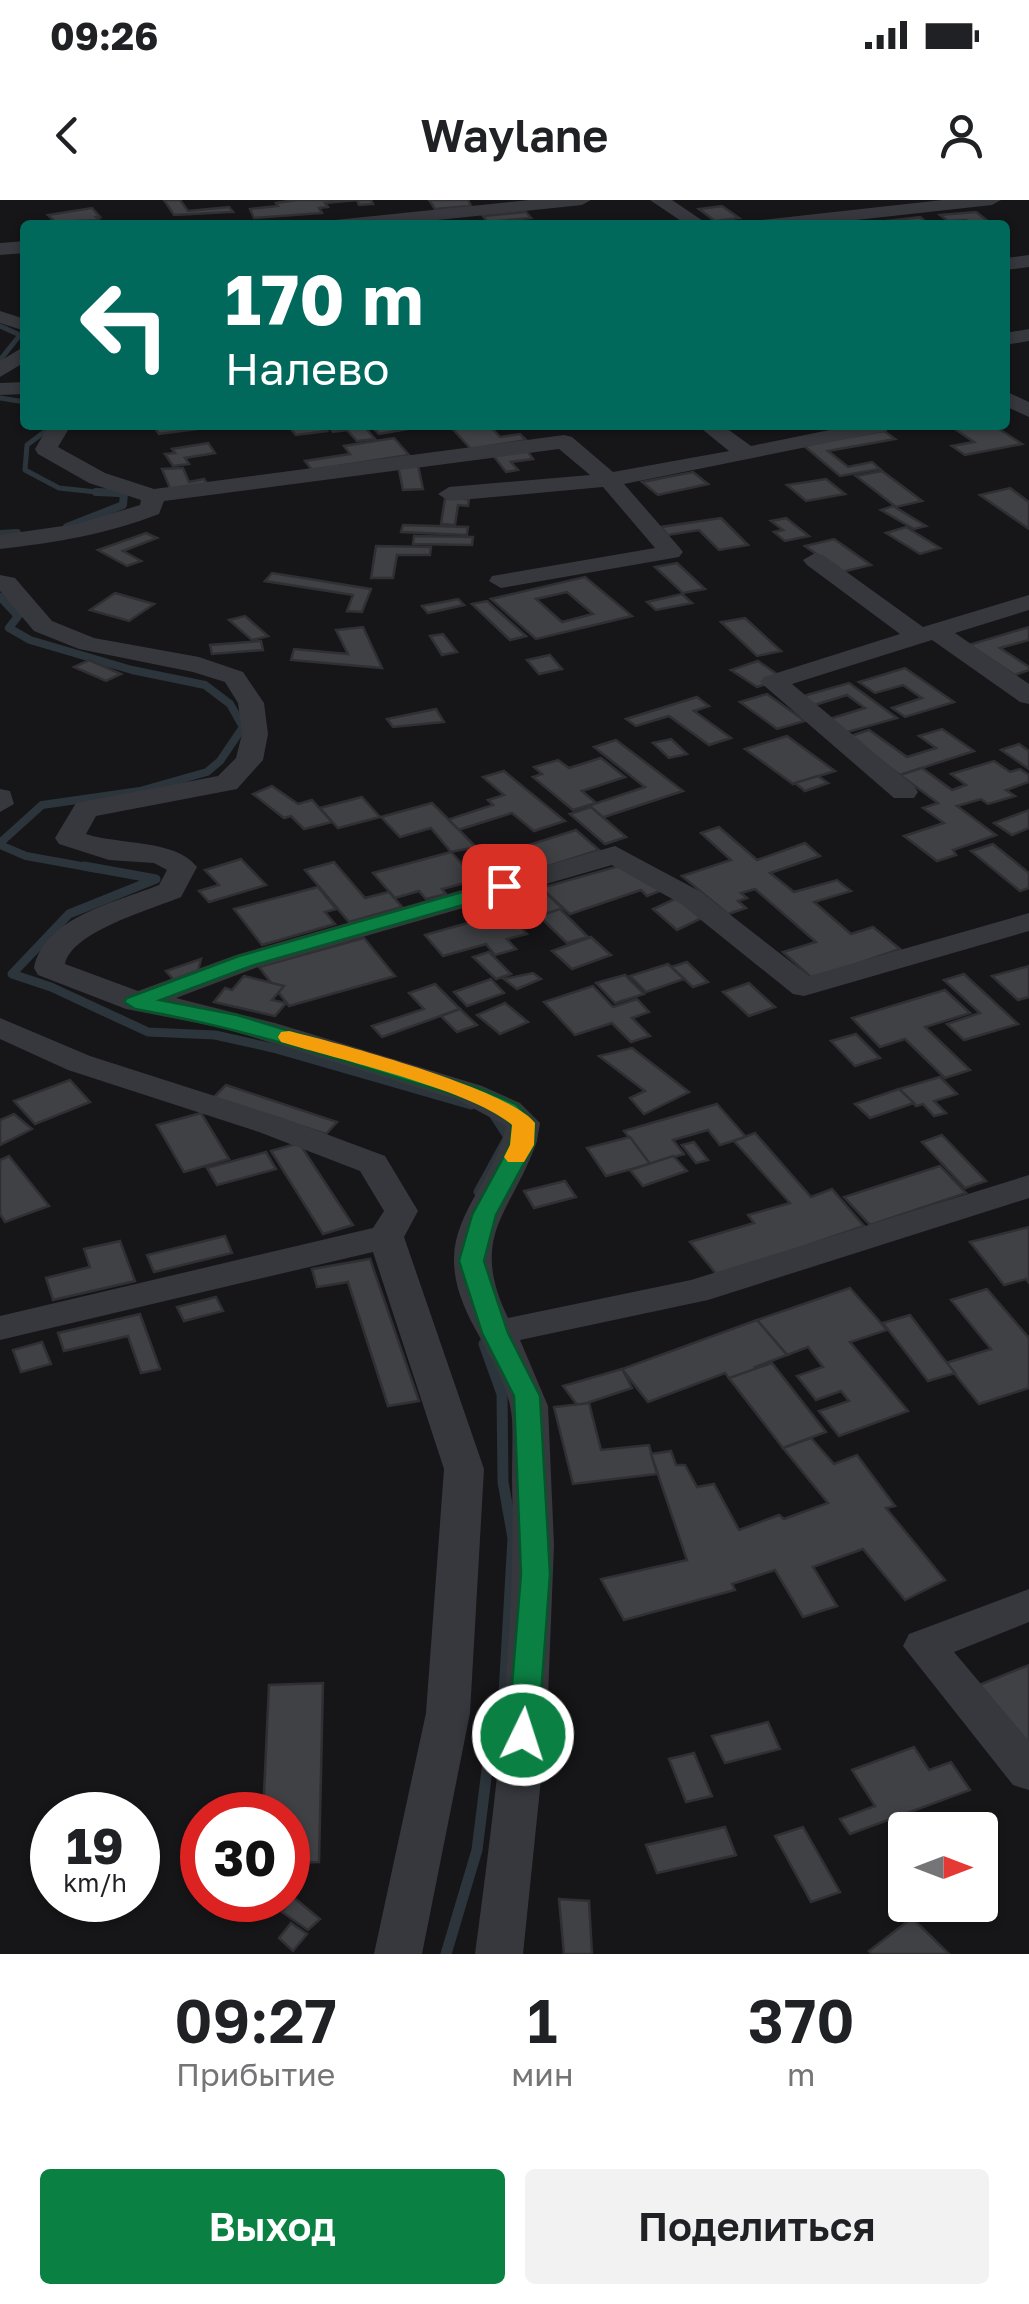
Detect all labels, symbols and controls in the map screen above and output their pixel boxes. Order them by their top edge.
text: 09:26 [50,13,158,58]
icon: back [40,108,95,163]
text: Waylane [421,108,608,162]
icon: person [934,108,989,163]
text: 170 m [225,256,423,340]
icon: left [60,260,190,390]
text: Налево [225,341,389,395]
pin [462,844,547,929]
icon: arrive [477,859,532,914]
position arrow [471,1683,575,1787]
speed limit sign: 30 [180,1792,310,1922]
north arrow [888,1812,998,1922]
map controls [888,1812,998,1922]
text: 19 [66,1815,124,1875]
text: km/h [63,1867,127,1898]
text: 09:27 [174,1984,337,2056]
text: 1 [527,1984,558,2056]
text: 370 [748,1984,855,2056]
text: Прибытие [176,2055,335,2093]
text: мин [511,2055,573,2093]
text: m [787,2055,815,2093]
button: Выход [40,2169,505,2284]
button: Поделиться [525,2169,989,2284]

